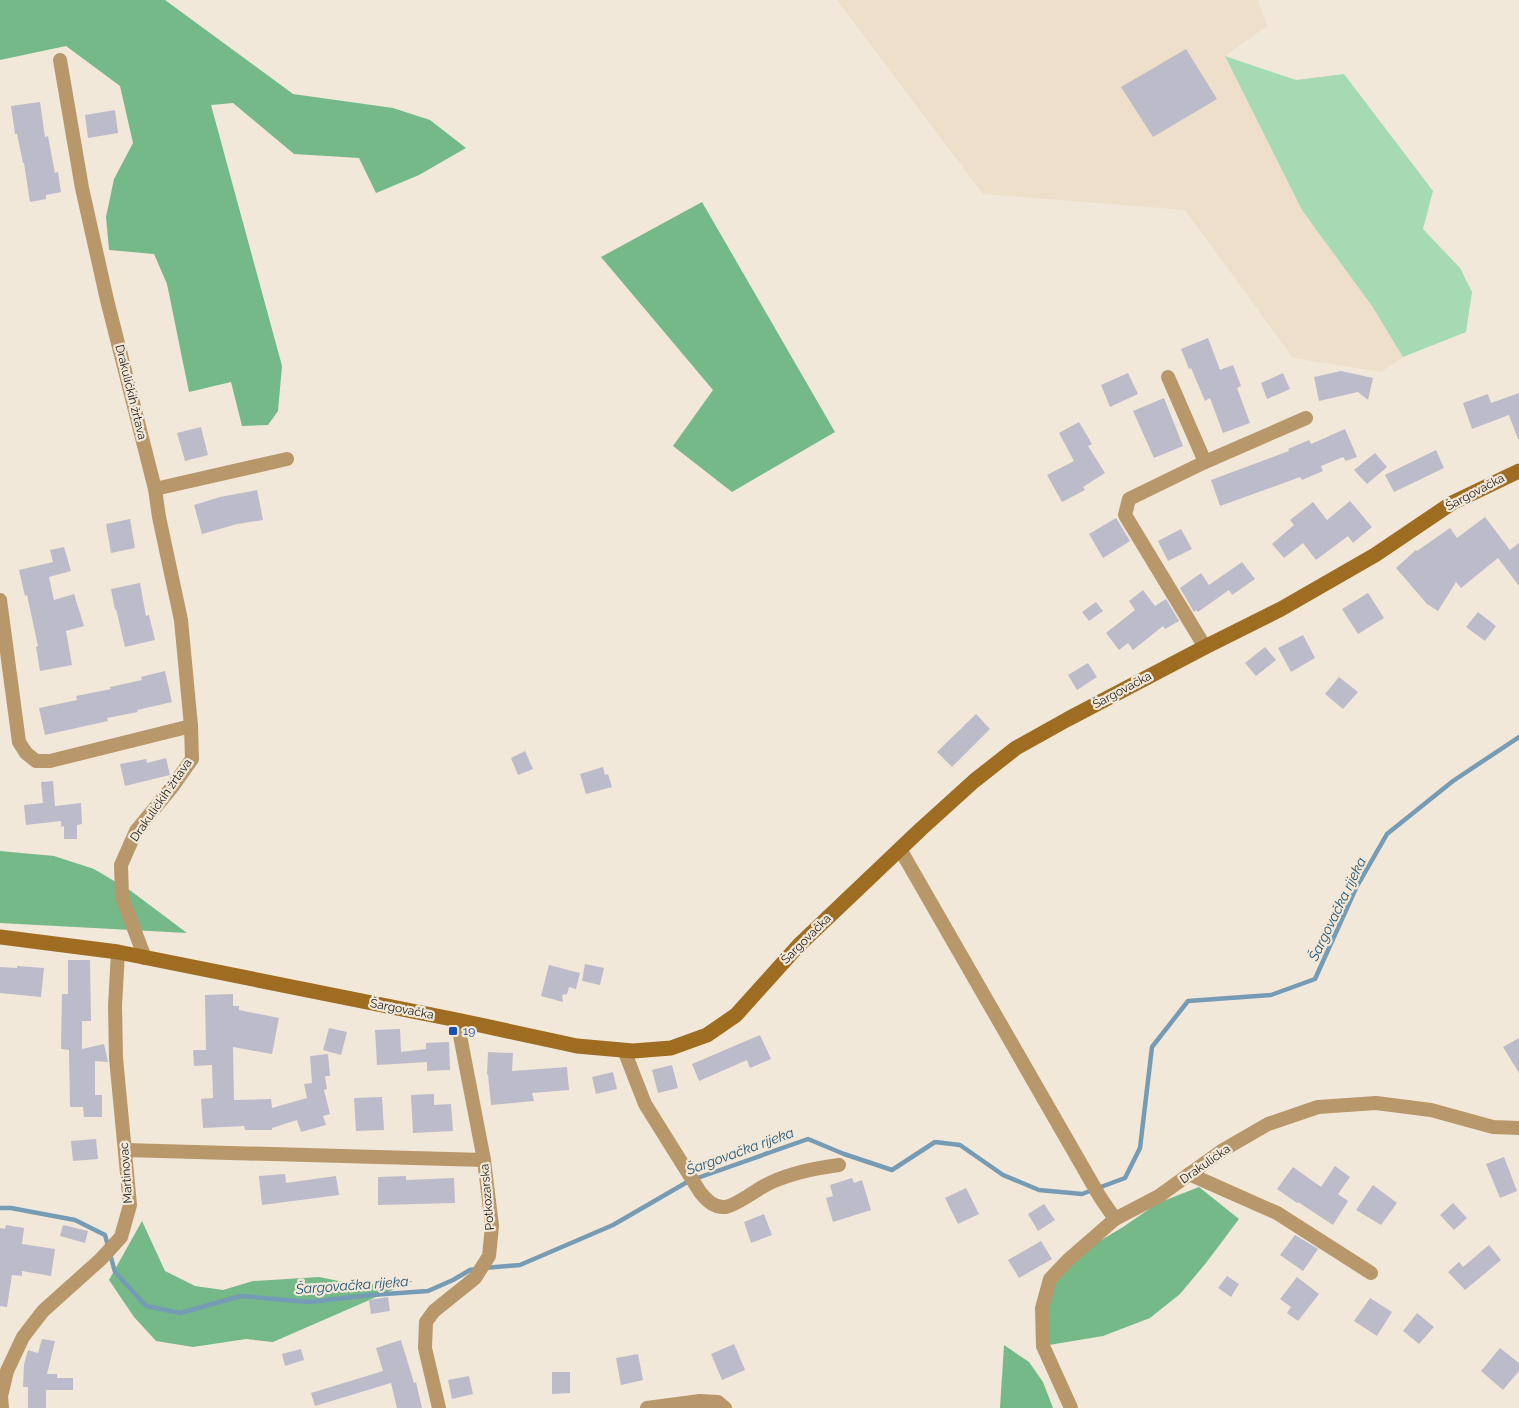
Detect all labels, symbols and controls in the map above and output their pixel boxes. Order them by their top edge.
street label: Drakulićkih žrtava [112,343,150,441]
street label: Šargovačka [1443,471,1507,513]
street label: Šargovačka [1090,669,1154,711]
street label: Drakulićkih žrtava [127,756,195,844]
water label: Šargovačka rijeka [1303,854,1369,964]
street label: Šargovačka [778,911,834,967]
street label: Šargovačka [369,996,435,1022]
place label: 19 [463,1024,475,1038]
marker: 19 [447,1025,459,1037]
water label: Šargovačka rijeka [682,1122,796,1178]
street label: Martinovac [117,1142,135,1204]
street label: Drakulićka [1177,1142,1233,1186]
street label: Potkozarska [477,1163,497,1231]
water label: Šargovačka rijeka [294,1271,409,1297]

